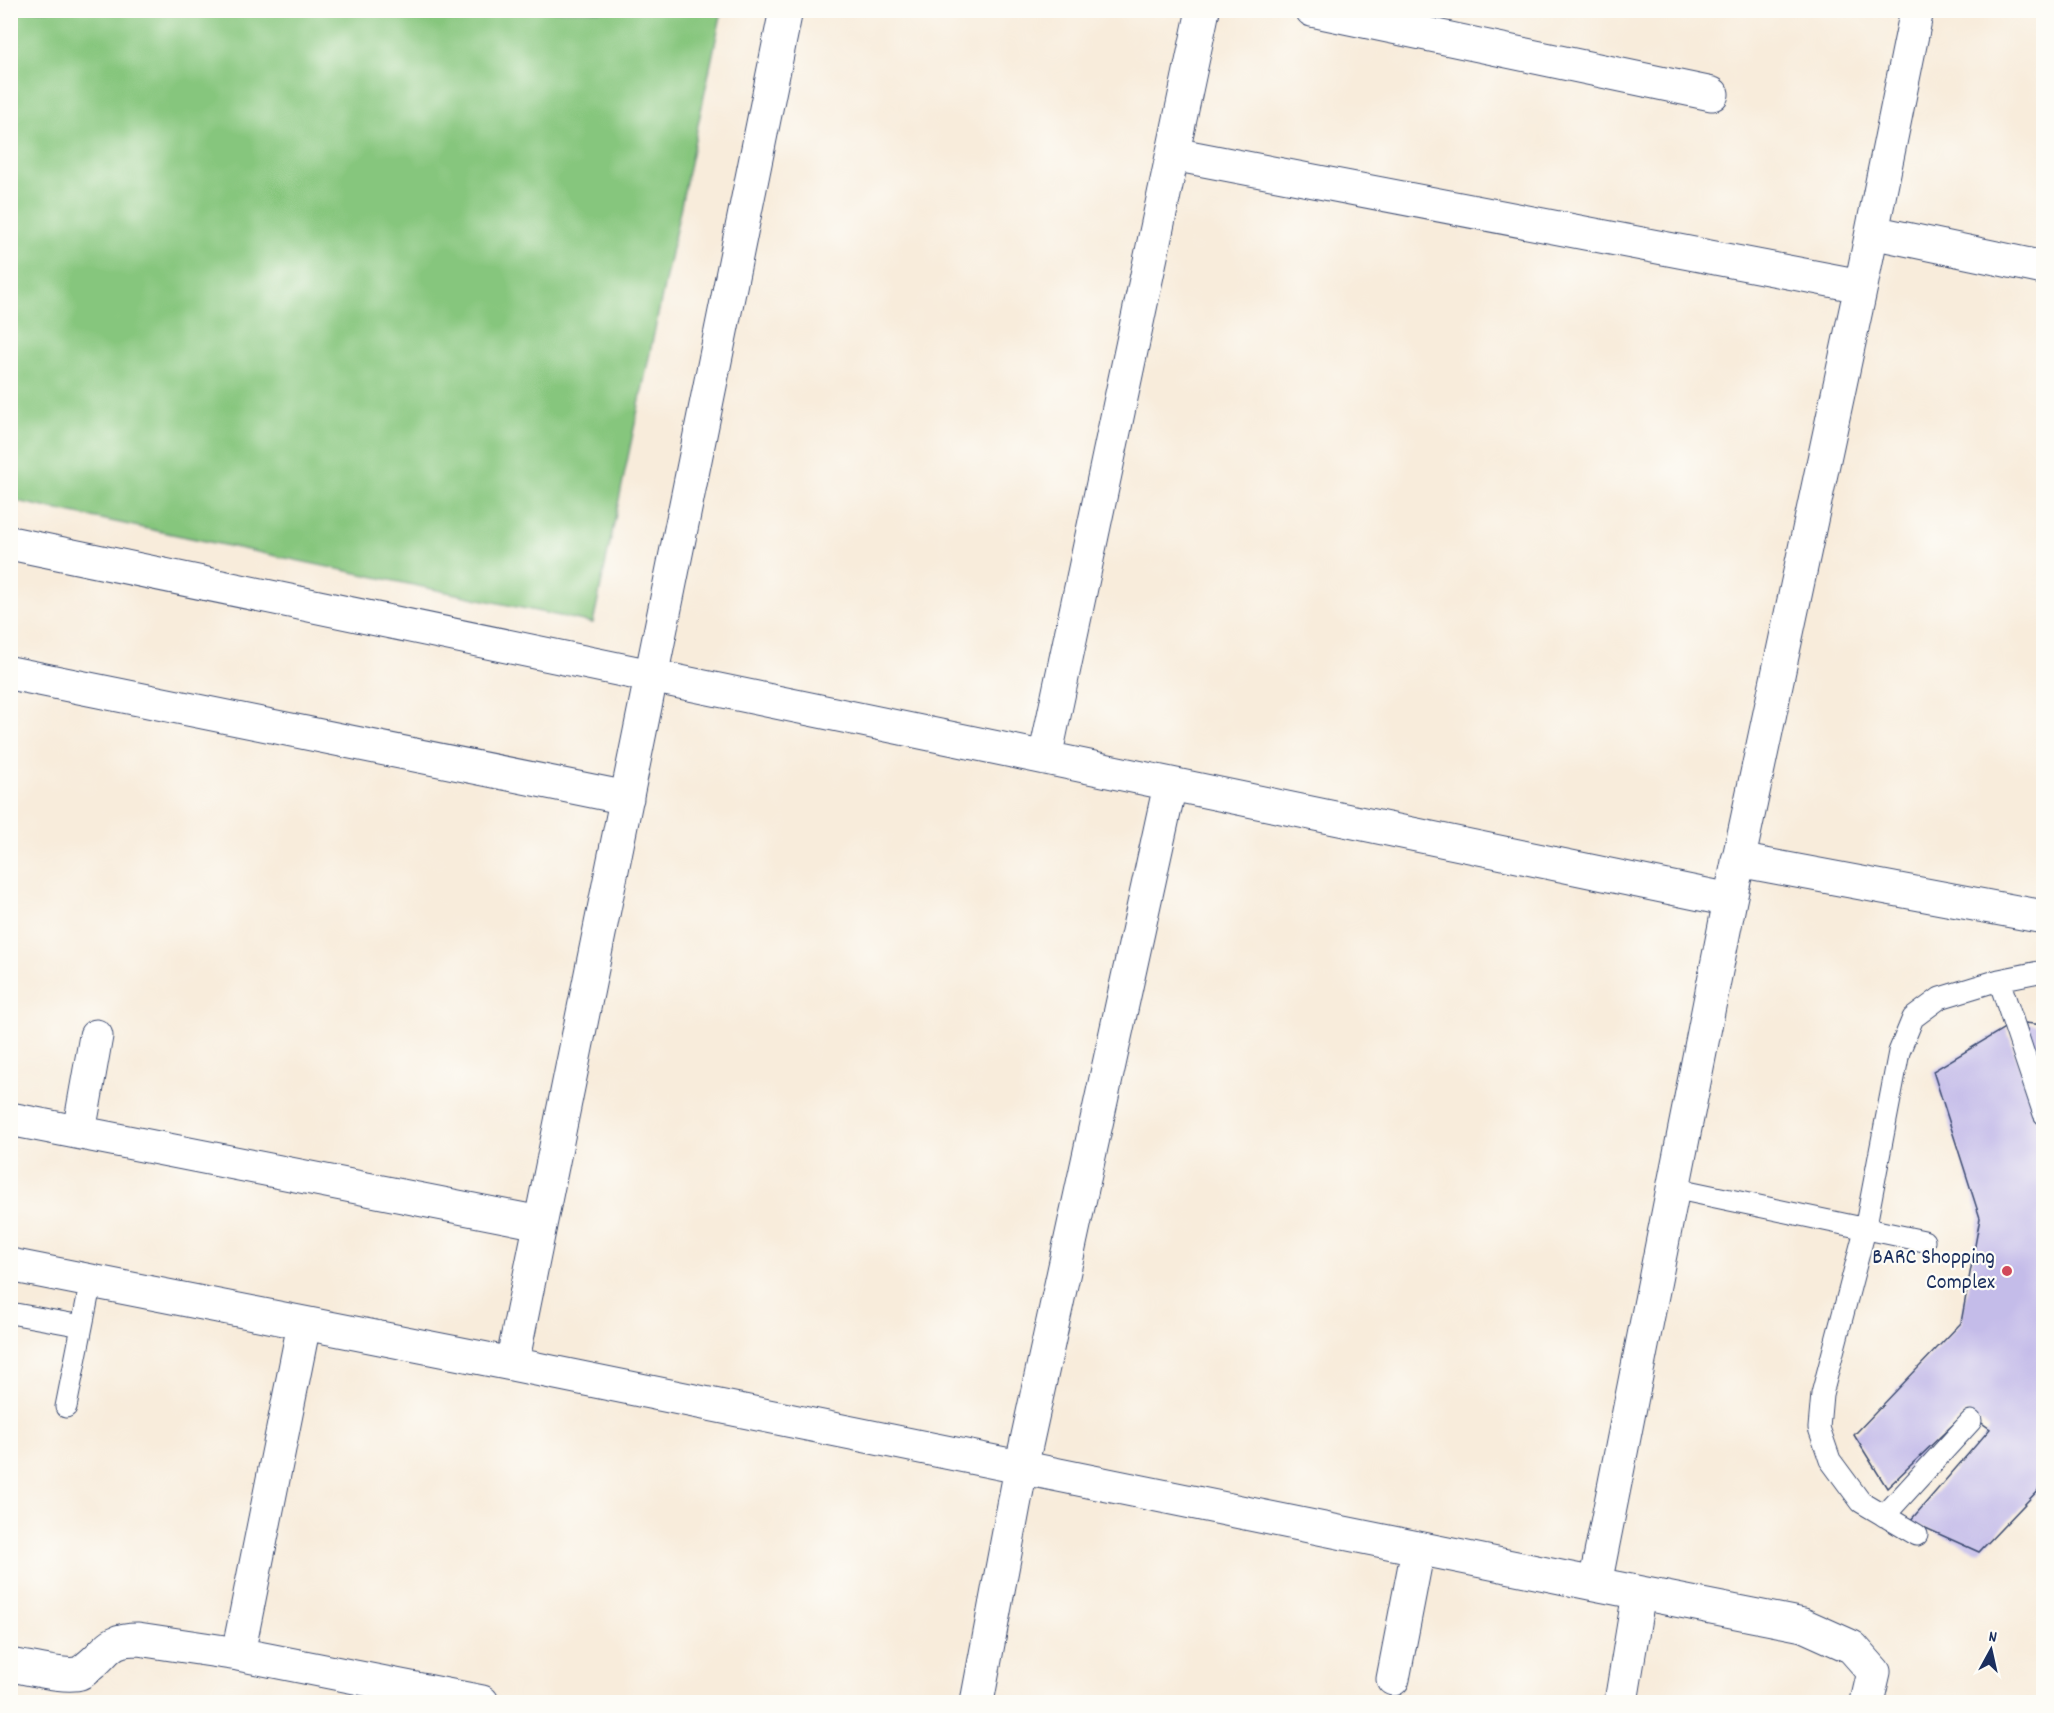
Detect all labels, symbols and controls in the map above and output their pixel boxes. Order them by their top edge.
place label: BARC Shopping Complex [1872,1243,1995,1299]
marker: BARC Shopping Complex [2000,1264,2014,1278]
north arrow [1961,1620,2021,1680]
text: N [1987,1626,1998,1650]

